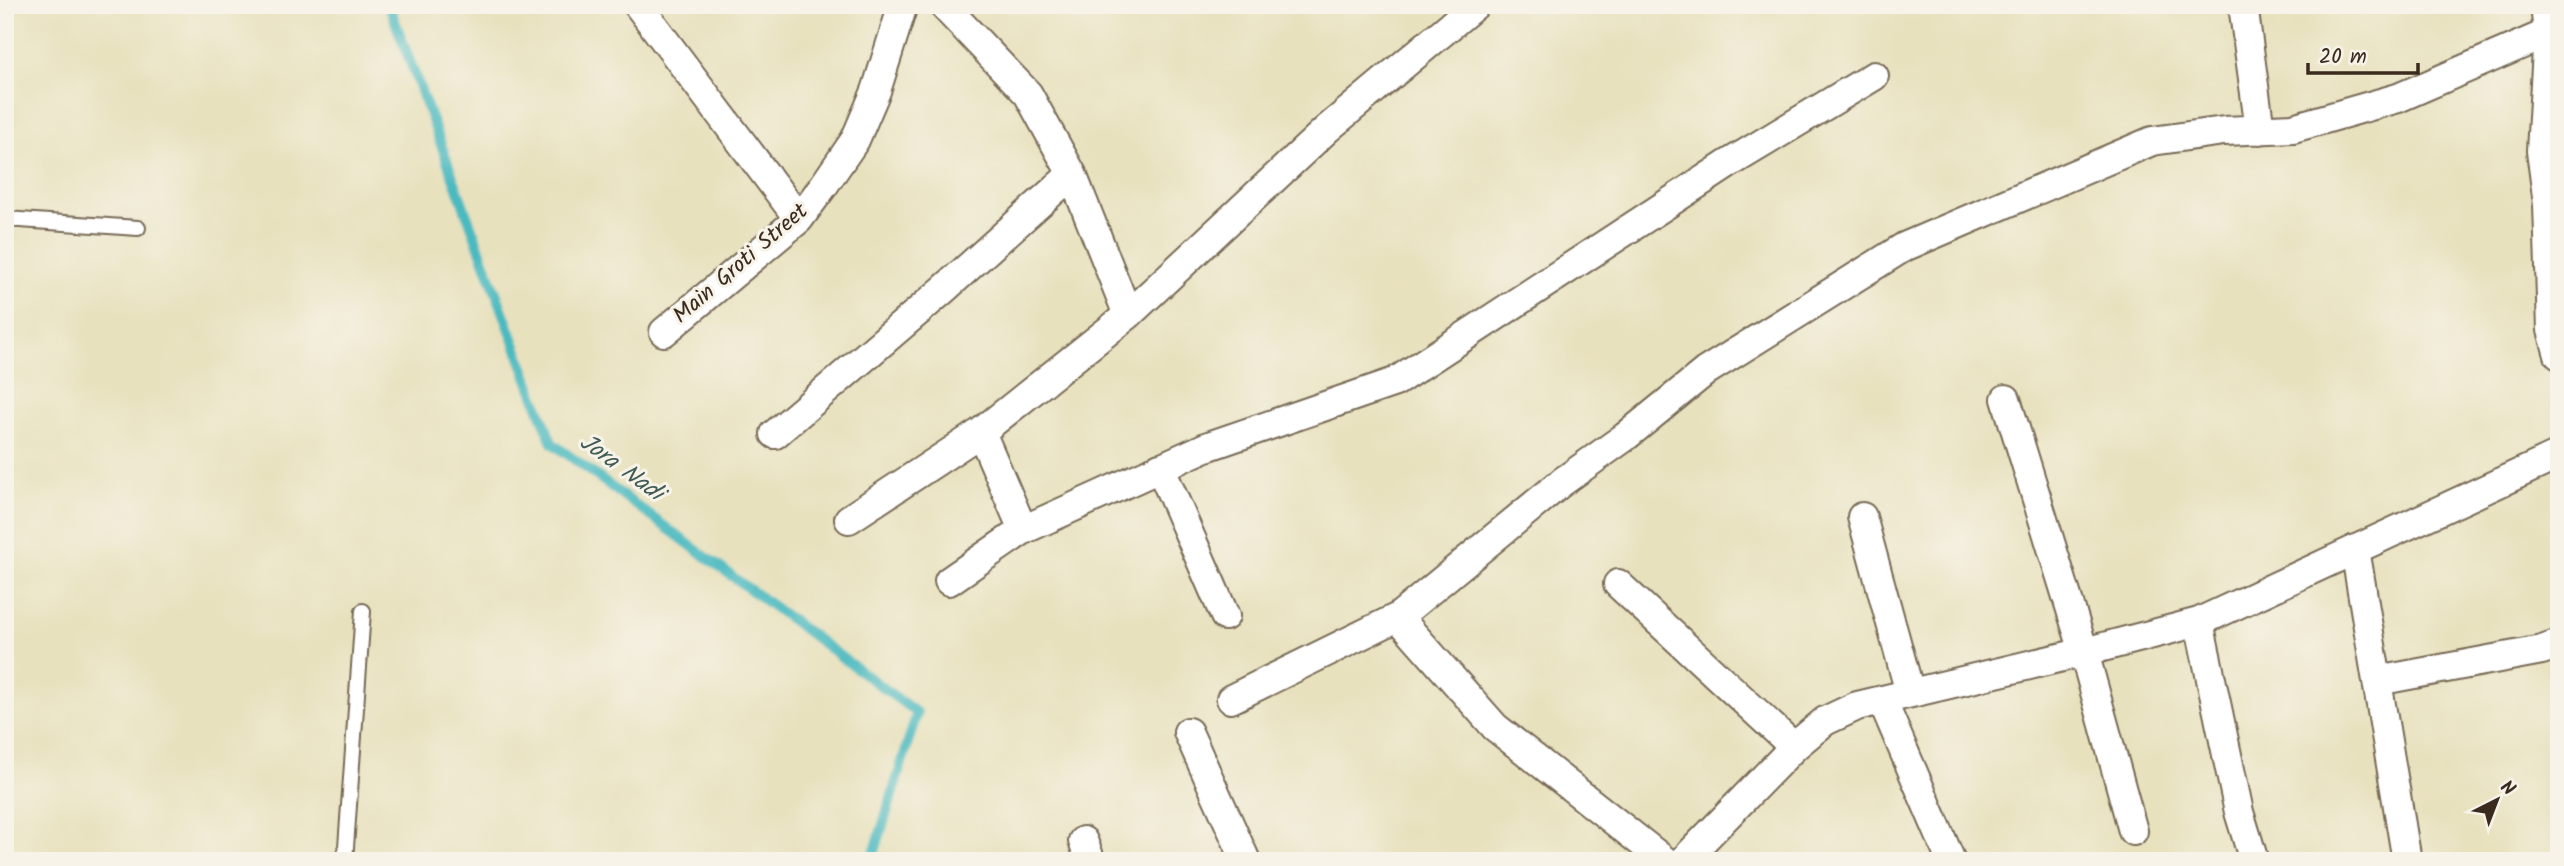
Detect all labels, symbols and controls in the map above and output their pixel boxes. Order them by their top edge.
scale bar [2308,32,2419,76]
text: 20 m [2319,41,2367,74]
street label: Main Groti Street [665,194,818,333]
water label: Jora Nadi [571,424,676,515]
north arrow [2462,764,2532,834]
text: N [2493,774,2522,804]

